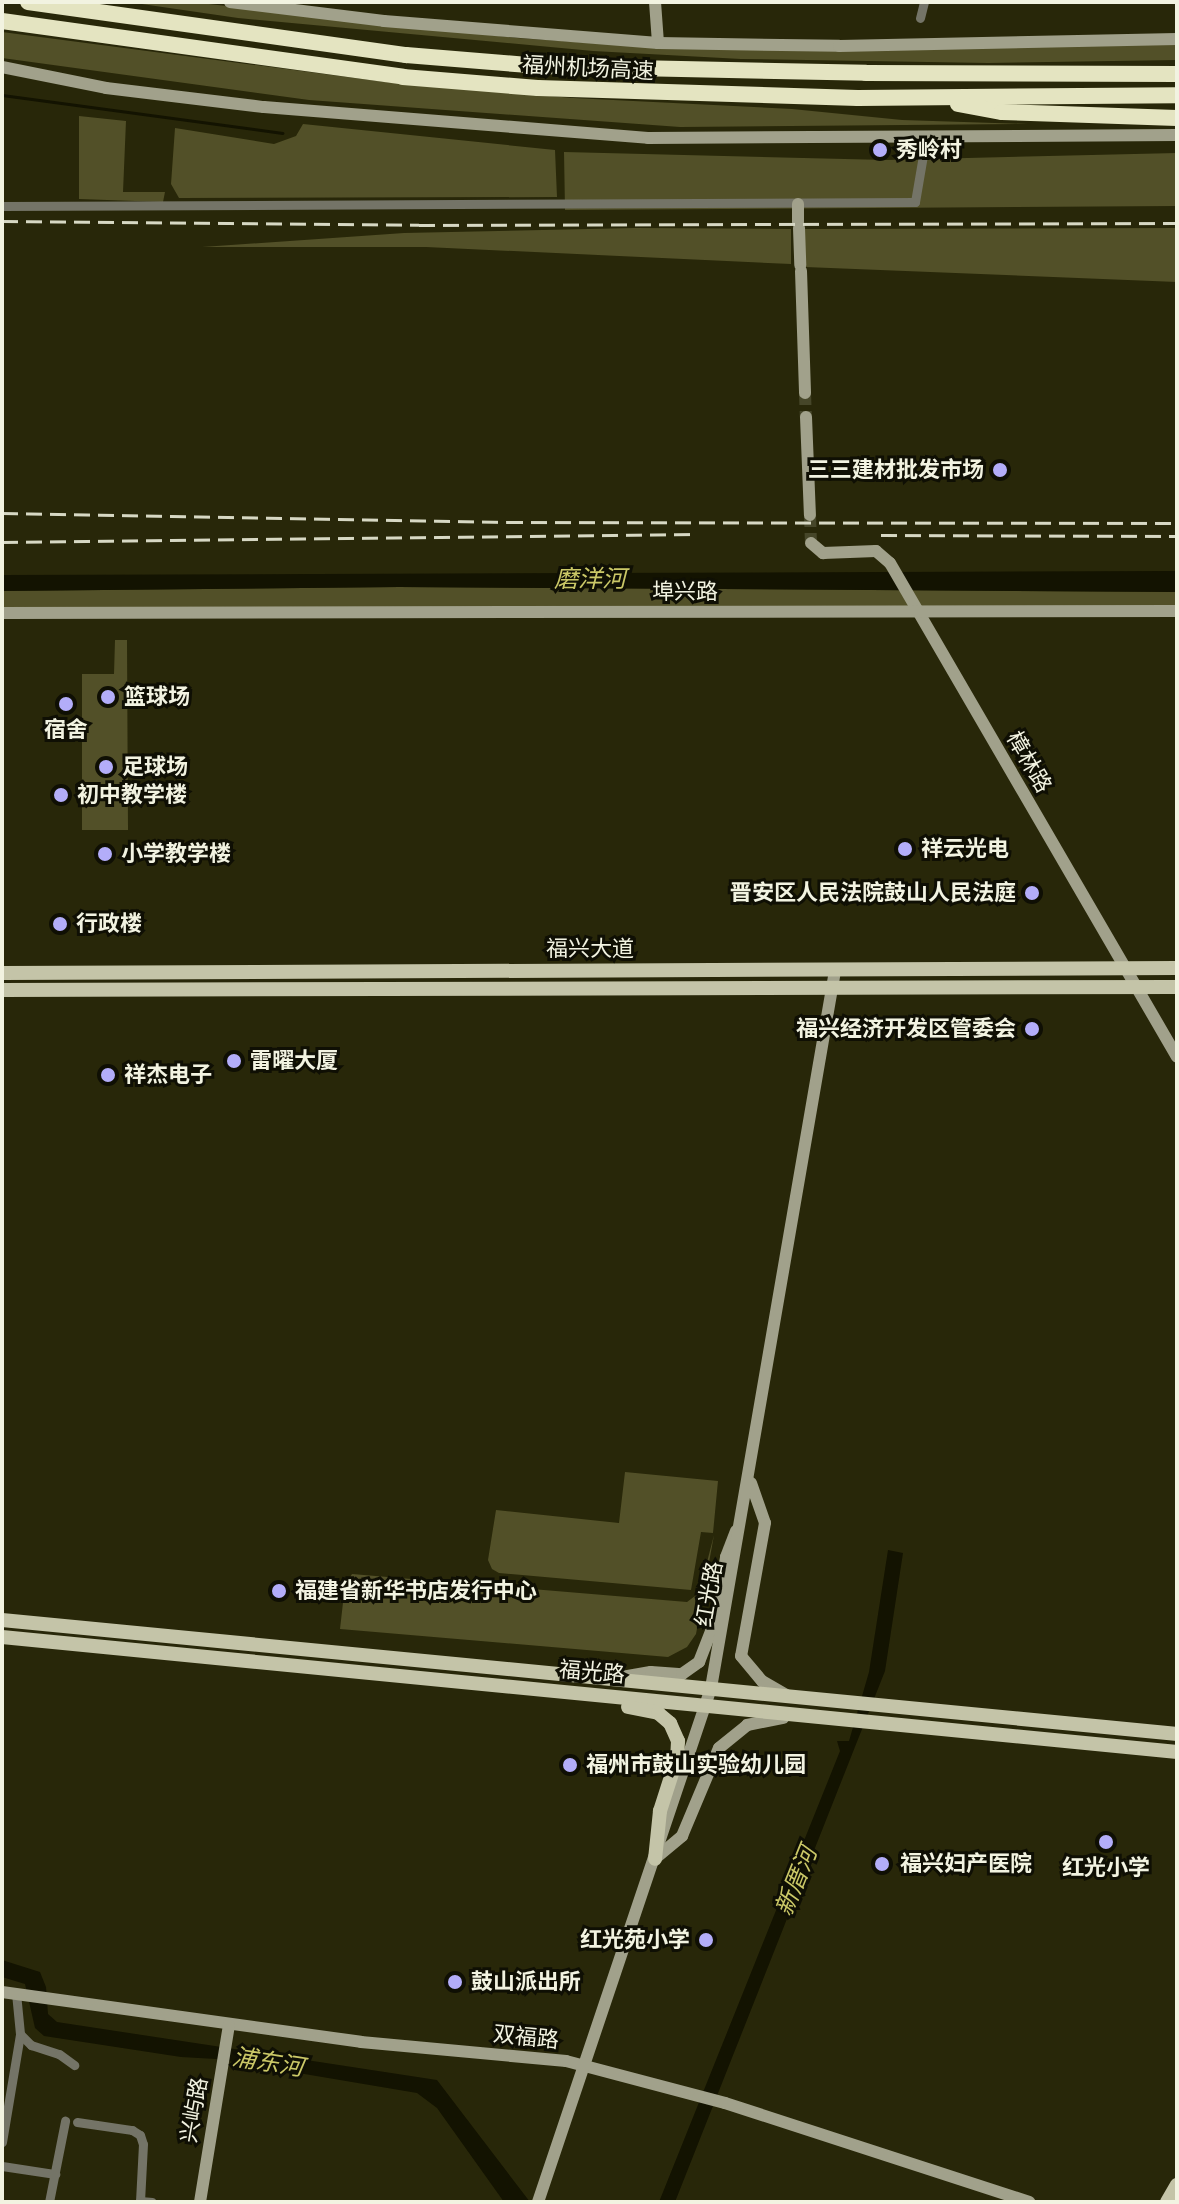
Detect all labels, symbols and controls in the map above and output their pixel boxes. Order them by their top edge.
street label: 福州机场高速 [521,51,655,85]
place label: 秀岭村 [896,137,962,163]
marker: 秀岭村 [871,141,889,159]
place label: 三三建材批发市场 [808,457,984,483]
marker: 三三建材批发市场 [991,461,1009,479]
water label: 磨洋河 [554,565,626,593]
street label: 埠兴路 [652,579,718,605]
place label: 篮球场 [124,684,190,710]
marker: 篮球场 [99,688,117,706]
marker: 宿舍 [57,695,75,713]
place label: 宿舍 [44,717,88,743]
street label: 樟林路 [1001,727,1057,797]
place label: 足球场 [122,754,188,780]
marker: 足球场 [97,758,115,776]
place label: 初中教学楼 [77,782,187,808]
marker: 初中教学楼 [52,786,70,804]
place label: 祥云光电 [921,836,1009,862]
marker: 祥云光电 [896,840,914,858]
place label: 小学教学楼 [121,841,231,867]
marker: 小学教学楼 [96,845,114,863]
place label: 晋安区人民法院鼓山人民法庭 [730,880,1016,906]
marker: 晋安区人民法院鼓山人民法庭 [1023,884,1041,902]
place label: 行政楼 [76,911,142,937]
marker: 行政楼 [51,915,69,933]
street label: 福兴大道 [546,936,634,962]
place label: 福兴经济开发区管委会 [796,1016,1016,1042]
marker: 福兴经济开发区管委会 [1023,1020,1041,1038]
place label: 雷曜大厦 [250,1048,338,1074]
marker: 雷曜大厦 [225,1052,243,1070]
place label: 祥杰电子 [124,1062,212,1088]
marker: 祥杰电子 [99,1066,117,1084]
street label: 红光路 [690,1559,728,1629]
place label: 福建省新华书店发行中心 [295,1578,537,1604]
marker: 福建省新华书店发行中心 [270,1582,288,1600]
street label: 福光路 [558,1656,626,1688]
place label: 福州市鼓山实验幼儿园 [586,1752,806,1778]
marker: 福州市鼓山实验幼儿园 [561,1756,579,1774]
marker: 红光小学 [1097,1833,1115,1851]
water label: 新厝河 [769,1842,823,1920]
place label: 福兴妇产医院 [900,1851,1032,1877]
marker: 福兴妇产医院 [871,1853,893,1875]
place label: 红光小学 [1062,1855,1150,1881]
place label: 红光苑小学 [580,1927,690,1953]
marker: 红光苑小学 [697,1931,715,1949]
place label: 鼓山派出所 [471,1969,581,1995]
marker: 鼓山派出所 [446,1973,464,1991]
street label: 双福路 [492,2020,560,2054]
water label: 浦东河 [230,2042,306,2082]
street label: 兴屿路 [175,2075,213,2145]

